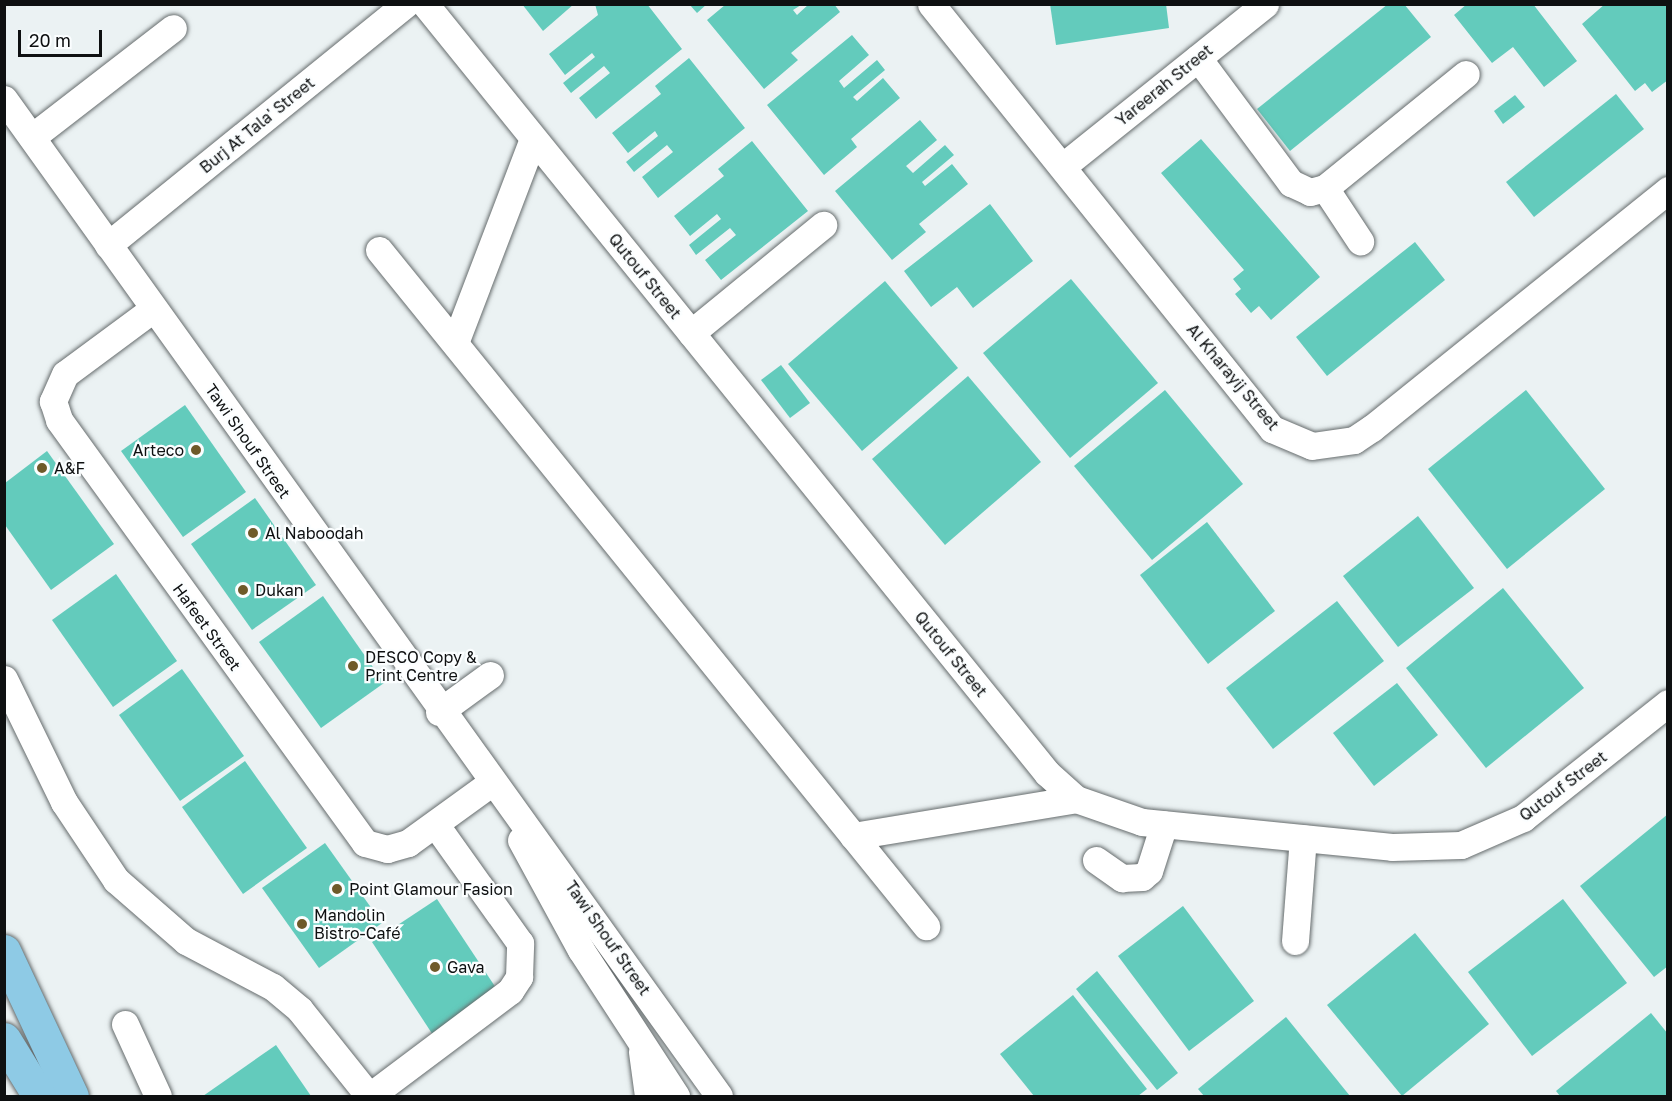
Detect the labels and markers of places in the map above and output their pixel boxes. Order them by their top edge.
place label: Arteco [133,440,184,460]
marker: Arteco [189,443,203,457]
place label: A&F [54,458,85,478]
marker: A&F [35,461,49,475]
place label: Al Naboodah [265,523,363,543]
marker: Al Naboodah [246,526,260,540]
place label: Dukan [255,580,304,600]
marker: Dukan [236,583,250,597]
place label: DESCO Copy & Print Centre [365,647,477,685]
marker: DESCO Copy & Print Centre [346,659,360,673]
place label: Point Glamour Fasion [349,879,513,899]
marker: Point Glamour Fasion [330,882,344,896]
place label: Mandolin Bistro-Café [314,905,401,943]
marker: Mandolin Bistro-Café [295,917,309,931]
place label: Gava [447,957,485,977]
marker: Gava [428,960,442,974]

